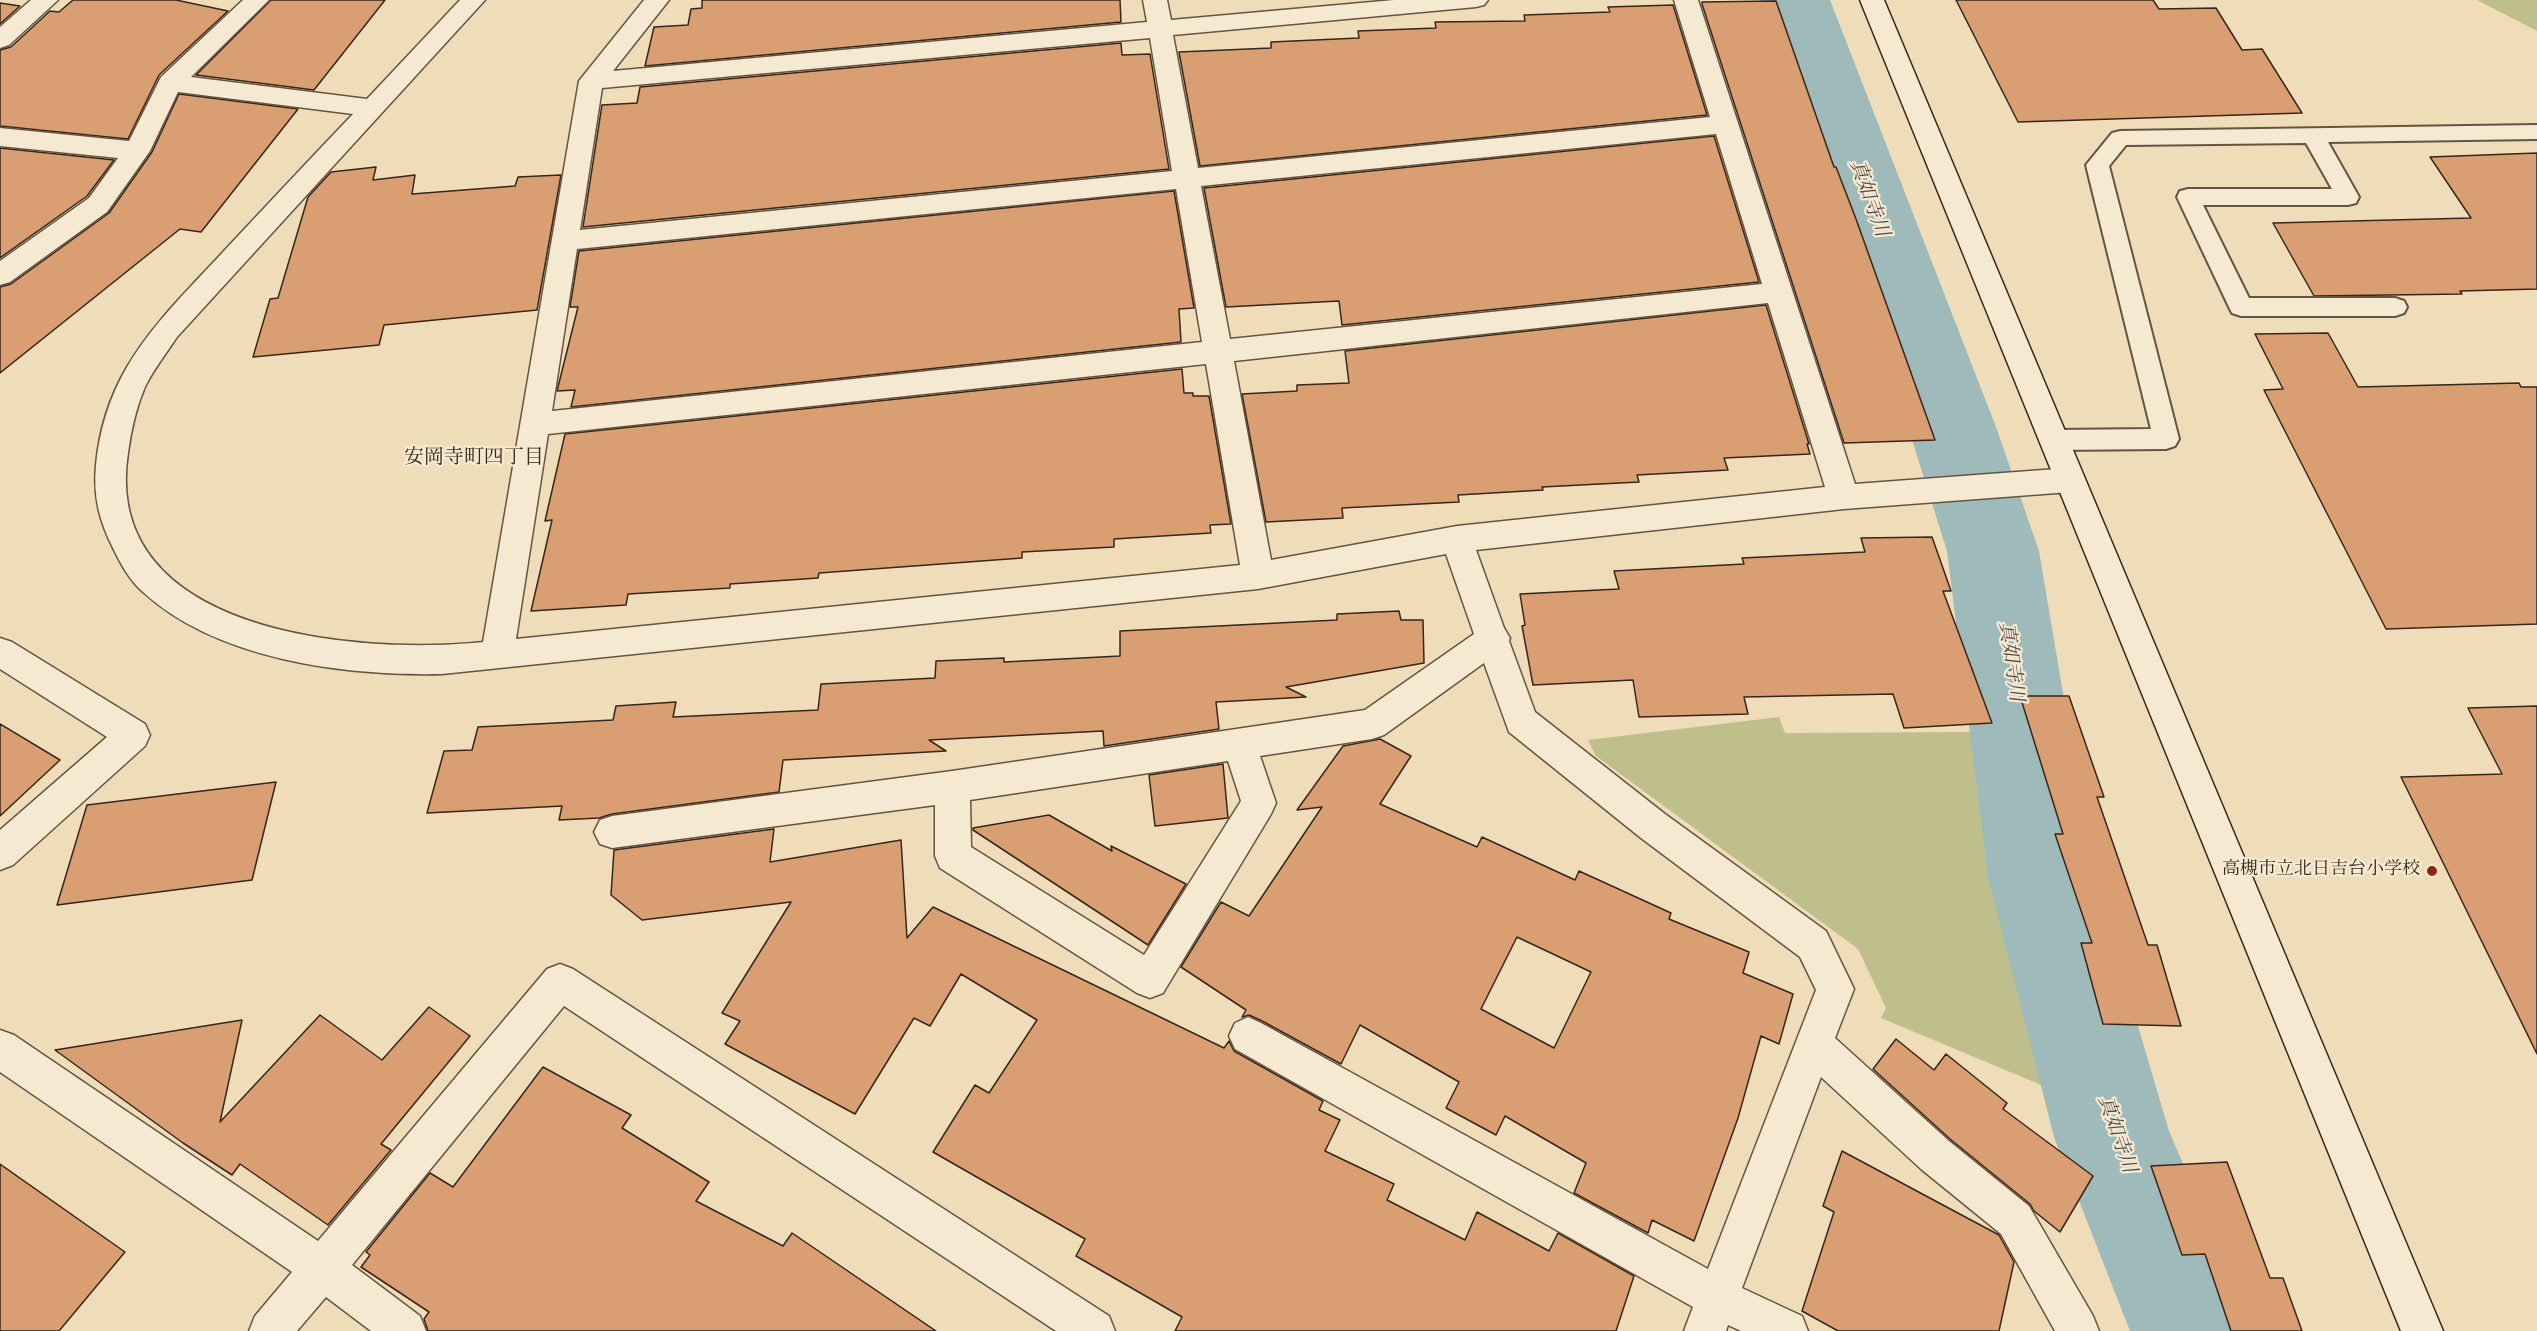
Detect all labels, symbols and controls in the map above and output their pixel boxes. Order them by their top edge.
water label: 真如寺川 [1842,157,1892,241]
district label: 安岡寺町四丁目 [404,448,544,472]
water label: 真如寺川 [1992,621,2026,703]
place label: 高槻市立北日吉台小学校 [2222,860,2420,882]
marker: 高槻市立北日吉台小学校 [2425,864,2439,878]
water label: 真如寺川 [2091,1093,2139,1177]

